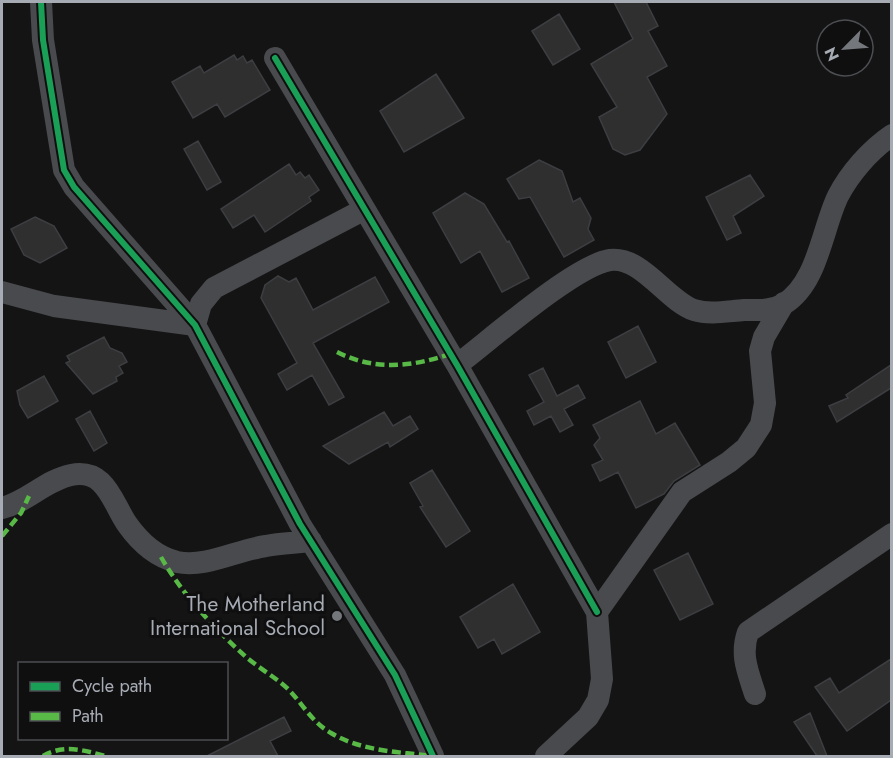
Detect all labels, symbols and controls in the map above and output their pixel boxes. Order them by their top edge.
north arrow [815,18,875,78]
text: N [819,44,845,65]
place label: The Motherland International School [150,589,325,643]
marker: The Motherland International School [330,609,344,623]
legend [18,662,228,740]
text: Cycle path [72,673,152,699]
text: Path [72,703,104,729]

